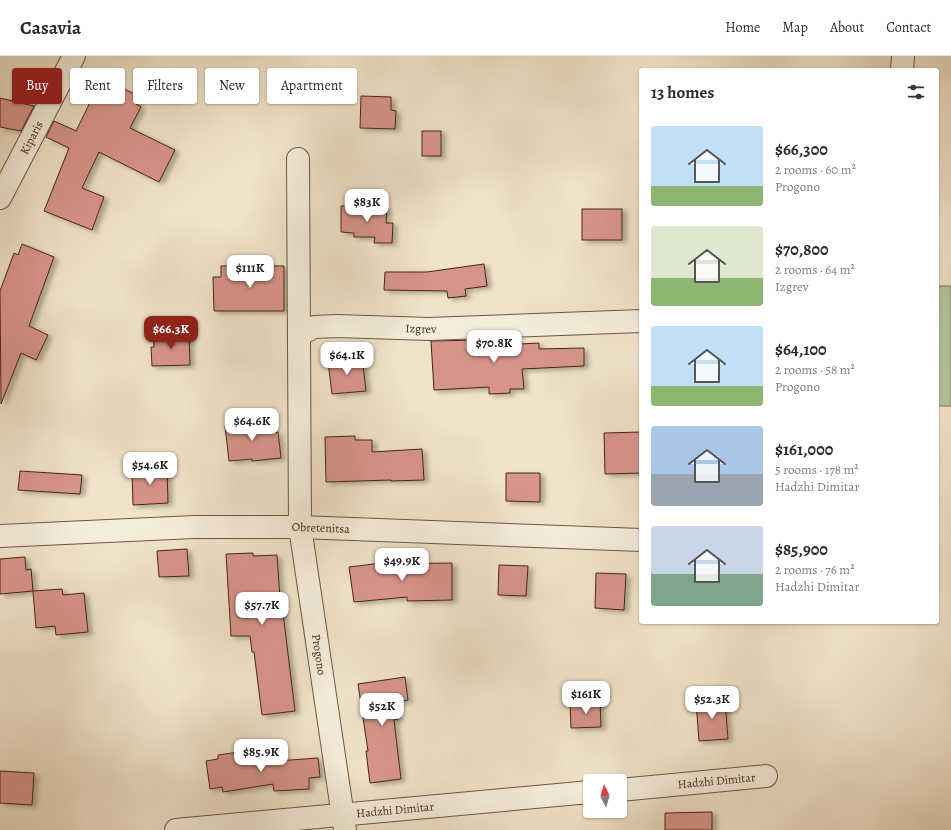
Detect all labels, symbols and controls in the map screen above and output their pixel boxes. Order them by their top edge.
text: Casavia [20,15,81,41]
text: Home [725,18,760,37]
text: Map [782,18,808,37]
text: About [830,18,864,37]
text: Contact [886,18,931,37]
chip: Buy [12,68,62,104]
chip: Rent [70,68,125,104]
chip: Filters [133,68,197,104]
chip: New [205,68,259,104]
chip: Apartment [267,68,357,104]
text: 13 homes [651,81,714,104]
icon: filters [905,81,927,103]
street label: Kiparis [16,118,47,157]
text: $66,300 [775,138,828,161]
icon: home [683,142,731,190]
text: 2 rooms · 60 m² [775,161,856,178]
text: Progono [775,178,820,195]
pin: $83K [343,189,391,223]
text: $83K [354,193,380,210]
text: $70,800 [775,238,829,261]
icon: home [683,242,731,290]
pin: $111K [222,255,278,289]
text: $111K [236,259,264,276]
text: 2 rooms · 64 m² [775,261,855,278]
text: Izgrev [775,278,809,295]
pin: $66.3K [138,316,204,350]
text: $66.3K [153,320,189,337]
street label: Izgrev [405,320,437,337]
pin: $70.8K [461,330,527,364]
text: $70.8K [476,334,512,351]
text: $64,100 [775,338,827,361]
pin: $64.1K [314,342,380,376]
icon: home [683,342,731,390]
text: $64.1K [329,346,365,363]
text: 2 rooms · 58 m² [775,361,855,378]
text: Progono [775,378,820,395]
pin: $64.6K [219,408,285,442]
text: $64.6K [234,412,270,429]
text: $161,000 [775,438,833,461]
icon: home [683,442,731,490]
pin: $54.6K [117,452,183,486]
text: $54.6K [132,456,168,473]
text: 5 rooms · 178 m² [775,461,859,478]
text: Hadzhi Dimitar [775,478,859,495]
street label: Obretenitsa [292,519,350,537]
text: $85,900 [775,538,828,561]
icon: home [683,542,731,590]
pin: $49.9K [369,548,435,582]
text: $49.9K [384,552,420,569]
text: 2 rooms · 76 m² [775,561,854,578]
text: Hadzhi Dimitar [775,578,859,595]
pin: $57.7K [229,592,295,626]
text: $57.7K [245,596,279,613]
street label: Progono [308,633,330,676]
pin: $161K [558,681,614,715]
text: $161K [571,685,601,702]
pin: $52.3K [679,686,745,720]
text: $52.3K [694,690,730,707]
pin: $52K [358,693,406,727]
text: $52K [369,697,395,714]
pin: $85.9K [228,739,294,773]
text: $85.9K [243,743,279,760]
street label: Hadzhi Dimitar [677,769,757,792]
north arrow [583,774,627,818]
map controls [583,774,627,818]
street label: Hadzhi Dimitar [356,798,435,821]

